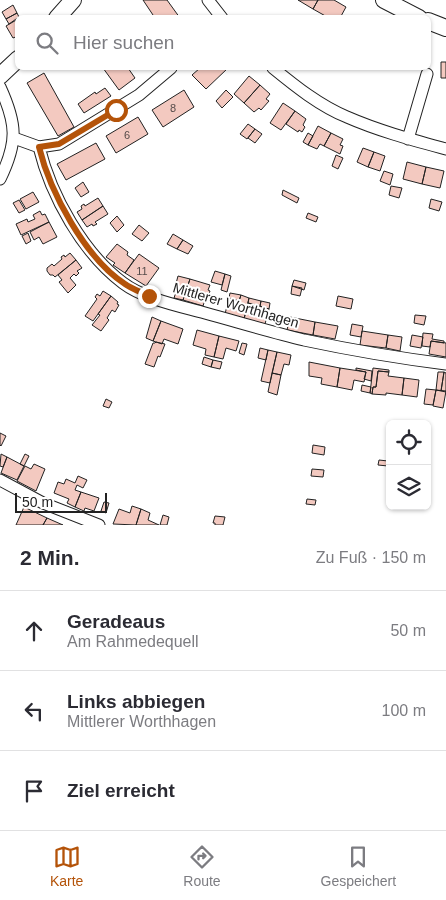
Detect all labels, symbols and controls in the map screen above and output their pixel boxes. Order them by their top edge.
search box [15,15,431,70]
icon: search [33,29,61,57]
text: Hier suchen [73,32,174,53]
route start [105,99,128,122]
house number: 8 [170,102,176,114]
house number: 6 [124,129,130,141]
house number: 11 [136,265,148,277]
street label: Mittlerer Worthhagen [171,279,301,331]
route end [138,285,161,308]
map controls [386,420,431,510]
button: locate [386,420,431,465]
button: layers [386,465,431,510]
scale bar [15,490,108,513]
text: 50 m [22,494,53,510]
text: 2 Min. [20,546,80,569]
text: Zu Fuß · 150 m [316,549,426,566]
text: Geradeaus [67,611,165,632]
icon: ahead [20,617,48,645]
text: 50 m [390,622,426,639]
text: Am Rahmedequell [67,633,199,650]
text: Links abbiegen [67,691,205,712]
icon: left [20,697,48,725]
text: 100 m [382,702,426,719]
text: Mittlerer Worthhagen [67,713,216,730]
icon: arrive [20,777,48,805]
text: Ziel erreicht [67,780,175,801]
tab: Karte [50,843,83,889]
tab: Route [183,843,221,889]
tab: Gespeichert [321,843,396,889]

